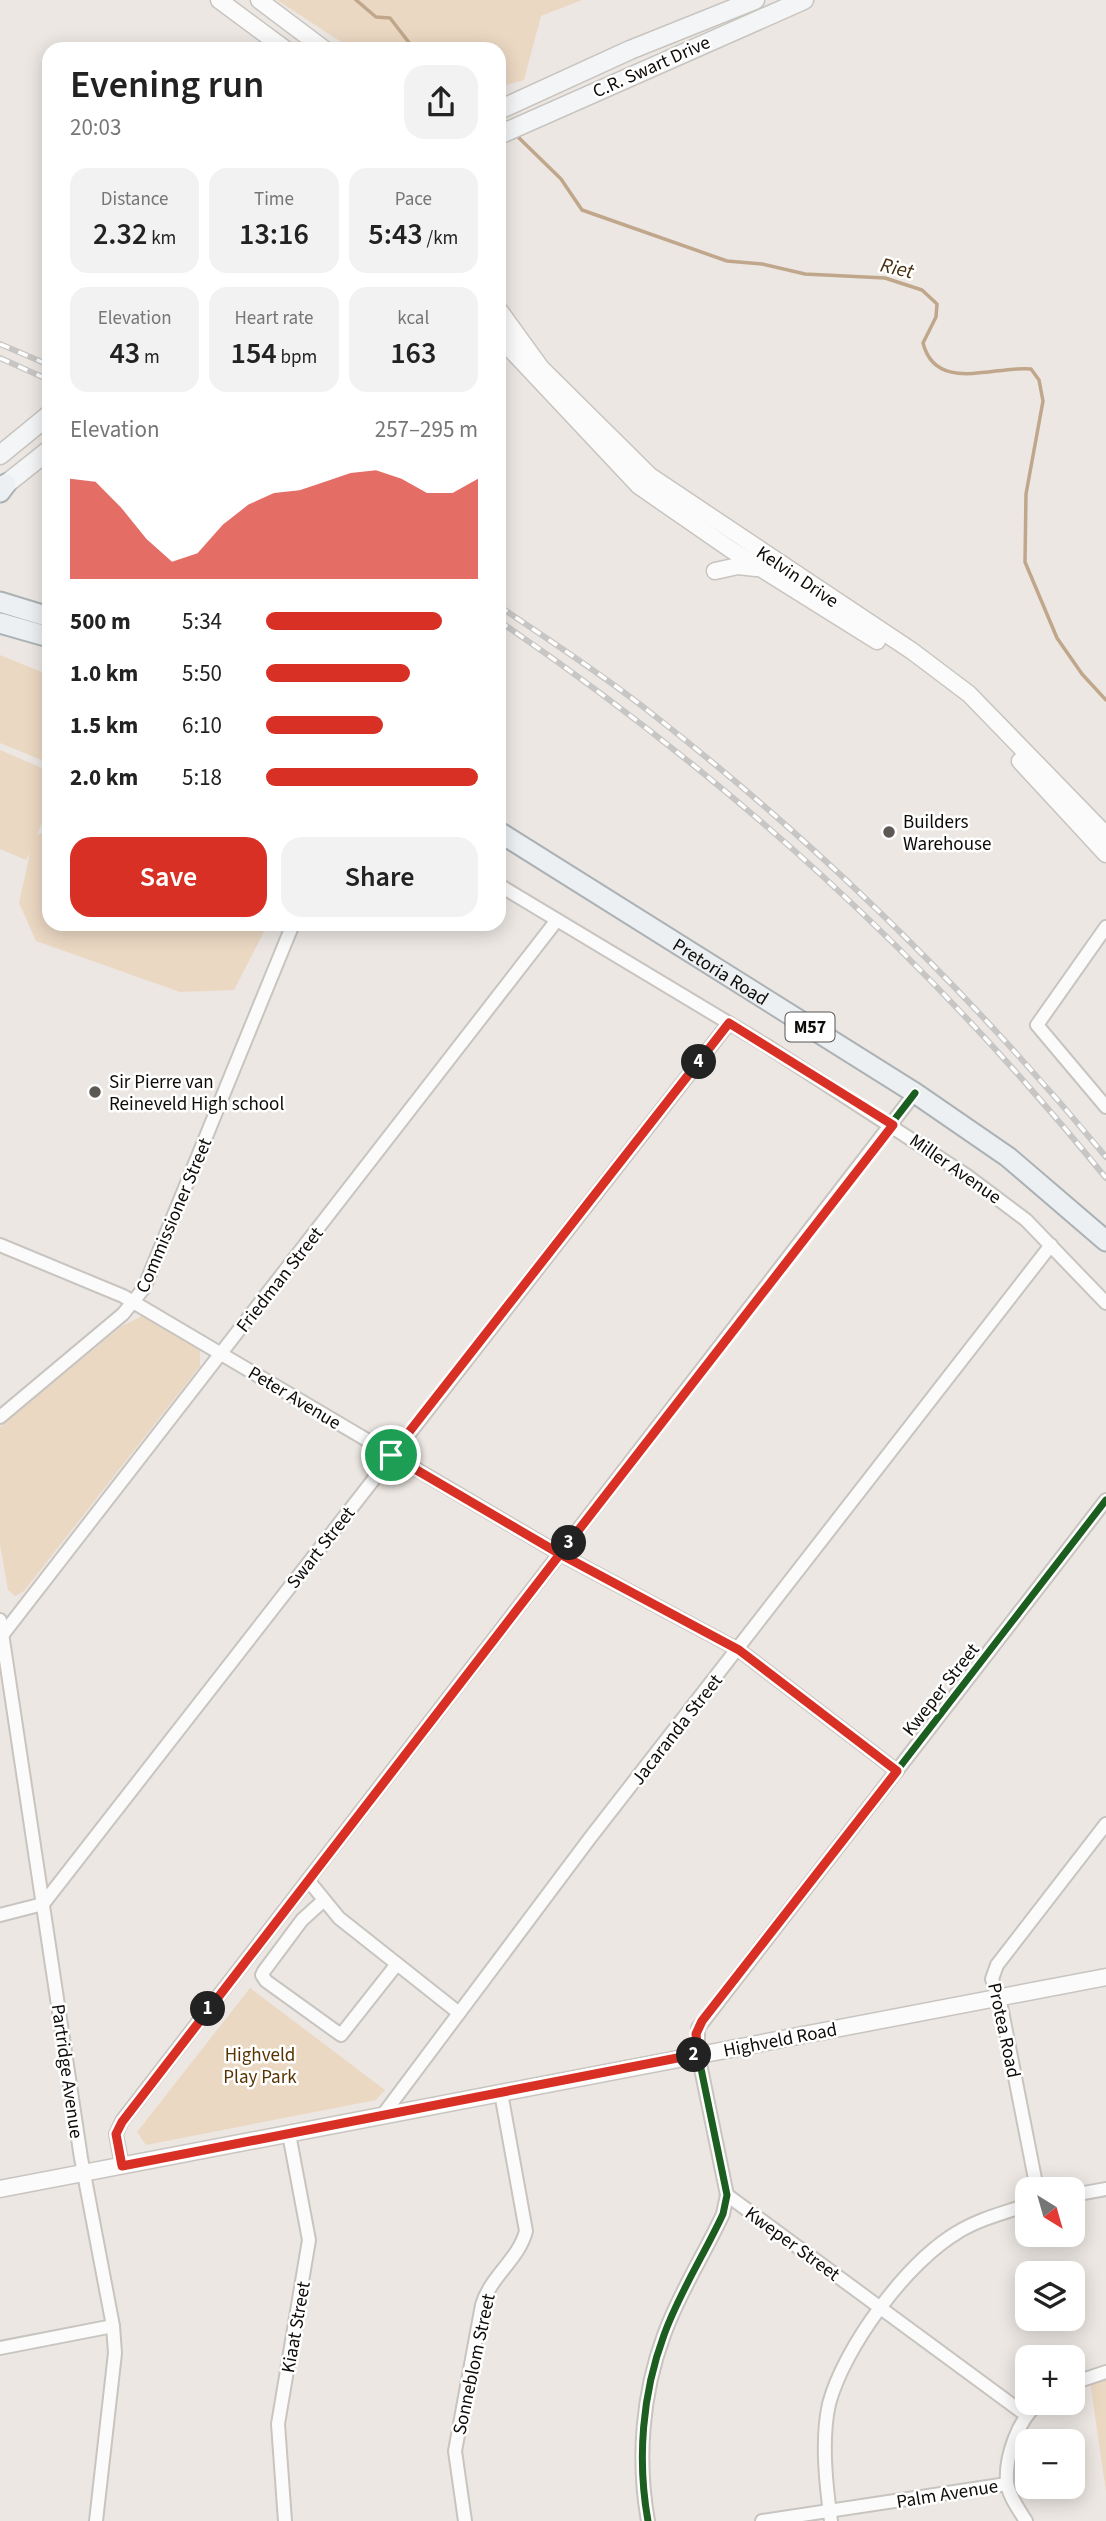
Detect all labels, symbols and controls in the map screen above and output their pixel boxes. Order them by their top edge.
street label: C.R. Swart Drive [589,29,715,105]
text: Evening run [70,58,264,112]
button: share [404,65,478,139]
text: 20:03 [70,111,121,144]
text: Distance [101,186,168,213]
text: Time [254,186,294,213]
text: Pace [395,186,432,213]
text: 2.32 [93,213,147,256]
text: 13:16 [239,213,309,256]
text: 5:43 [368,213,423,256]
text: km [147,225,176,252]
text: /km [423,225,458,252]
water label: Riet [877,250,918,287]
text: Elevation [98,305,172,332]
text: Heart rate [234,305,313,332]
text: kcal [397,305,429,332]
text: 43 [109,332,140,375]
text: 154 [231,332,277,375]
text: 163 [390,332,436,375]
text: m [140,344,160,371]
text: bpm [277,344,317,371]
text: Elevation [70,413,160,446]
text: 257–295 m [375,413,478,446]
street label: Kelvin Drive [751,540,844,615]
text: 500 m [70,605,131,638]
text: 5:34 [182,605,222,638]
text: 1.0 km [70,657,138,690]
text: 5:50 [182,657,222,690]
text: 1.5 km [70,709,138,742]
text: 6:10 [182,709,222,742]
text: 2.0 km [70,761,138,794]
text: 5:18 [182,761,222,794]
place label: Builders Warehouse [903,809,991,858]
marker: Builders Warehouse [881,824,897,840]
button: Save [70,837,267,917]
button: Share [281,837,478,917]
street label: Pretoria Road [667,932,773,1013]
road number: M57 [786,1012,834,1042]
pin: 4 [682,1044,716,1080]
text: 4 [693,1048,704,1075]
place label: Sir Pierre van Reineveld High school [109,1069,284,1118]
marker: Sir Pierre van Reineveld High school [87,1084,103,1100]
street label: Miller Avenue [904,1128,1007,1211]
street label: Commissioner Street [130,1133,219,1297]
street label: Friedman Street [230,1221,330,1338]
street label: Peter Avenue [243,1360,346,1437]
pin [361,1425,421,1485]
icon: arrive [372,1436,410,1474]
street label: Swart Street [280,1501,362,1595]
pin: 3 [552,1526,586,1560]
text: 3 [563,1529,574,1556]
street label: Kweper Street [896,1637,987,1742]
street label: Jacaranda Street [625,1668,730,1791]
street label: Protea Road [980,1980,1027,2080]
pin: 1 [190,1992,226,2026]
text: 1 [202,1995,213,2022]
street label: Partridge Avenue [44,2002,89,2140]
street label: Highveld Road [721,2016,839,2065]
pin: 2 [676,2038,712,2072]
text: 2 [688,2041,699,2068]
park label: Highveld Play Park [223,2042,297,2091]
north arrow [1015,2177,1085,2247]
map controls [1015,2177,1085,2499]
street label: Kweper Street [739,2200,846,2288]
button: layers [1015,2261,1085,2331]
street label: Kiaat Street [275,2279,318,2375]
street label: Sonneblom Street [446,2291,503,2437]
button: + [1015,2345,1085,2415]
button: − [1015,2429,1085,2499]
street label: Palm Avenue [895,2473,1000,2516]

